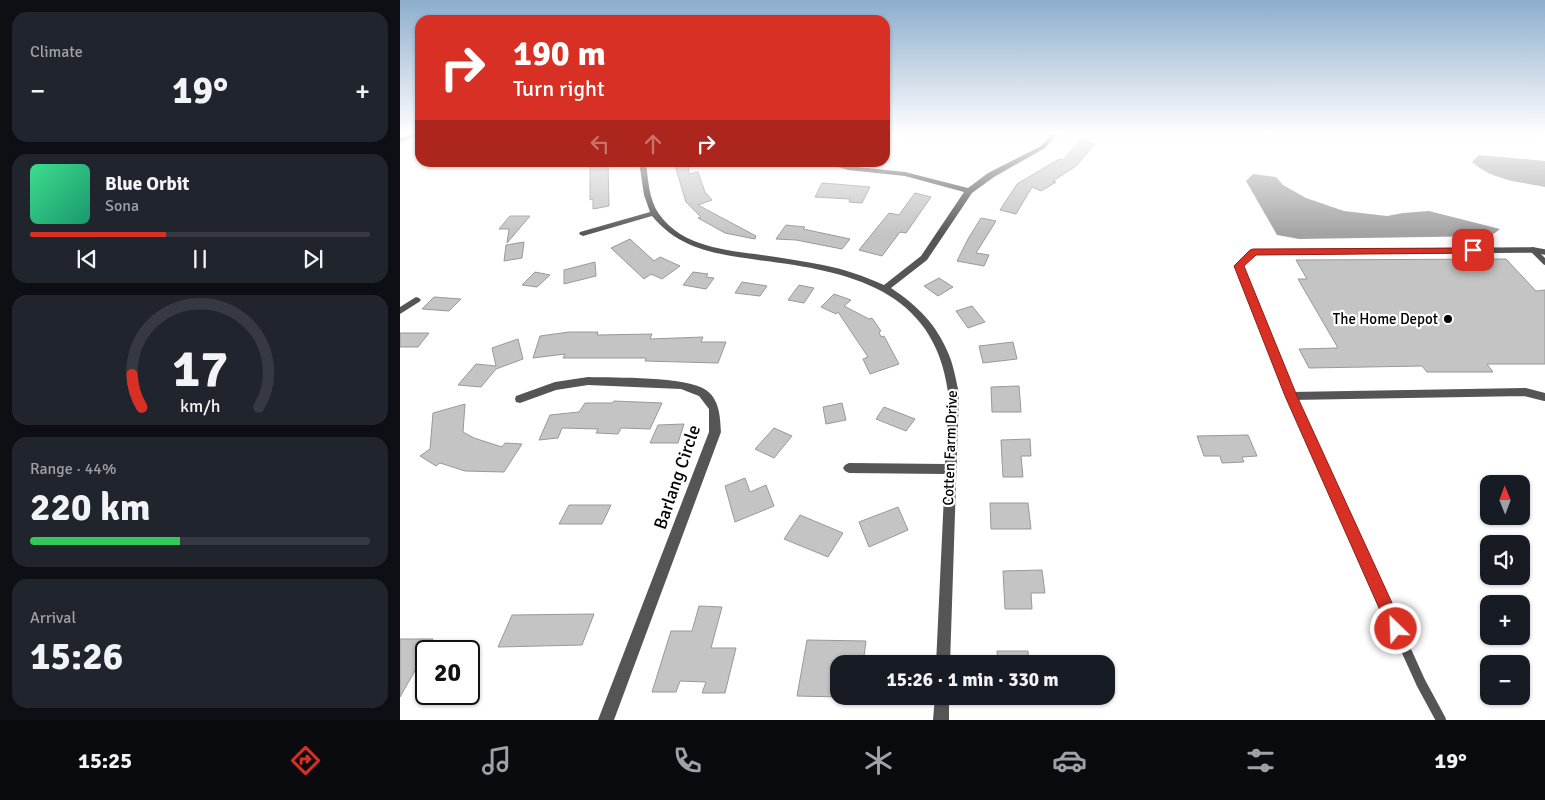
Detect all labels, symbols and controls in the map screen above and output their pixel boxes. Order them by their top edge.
text: 190 m [513,32,606,75]
icon: right [430,35,495,100]
text: Climate [30,42,83,62]
text: 19° [172,67,228,114]
text: − [30,74,45,108]
text: + [355,74,370,108]
text: Turn right [513,75,605,102]
icon: left [586,130,614,158]
icon: ahead [639,130,667,158]
icon: right [692,130,720,158]
text: Blue Orbit [105,172,189,196]
text: Sona [105,196,139,216]
pin [1452,229,1494,271]
icon: arrive [1459,236,1487,264]
icon: previous [73,245,101,273]
icon: pause [186,245,214,273]
icon: next [299,245,327,273]
place label: The Home Depot [1333,310,1438,328]
marker: The Home Depot [1442,313,1454,325]
text: 17 [172,337,228,401]
street label: Cotten Farm Drive [939,390,961,506]
text: km/h [180,395,220,417]
street label: Barlang Circle [649,422,705,532]
text: Range · 44% [30,459,116,479]
north arrow [1480,475,1530,525]
map controls [1480,475,1530,705]
text: 220 km [30,484,151,531]
button: sound [1480,535,1530,585]
button: + [1480,595,1530,645]
position arrow [1369,602,1421,654]
text: Arrival [30,608,76,628]
text: 15:26 [30,633,123,680]
speed limit sign: 20 [415,640,480,705]
button: − [1480,655,1530,705]
text: 15:26 · 1 min · 330 m [886,668,1059,692]
icon: directions [288,743,323,778]
icon: music [479,743,514,778]
icon: phone [670,743,705,778]
icon: climate [861,743,896,778]
icon: car [1052,743,1087,778]
icon: filters [1243,743,1278,778]
text: 15:25 [78,747,132,774]
text: 19° [1434,747,1467,774]

